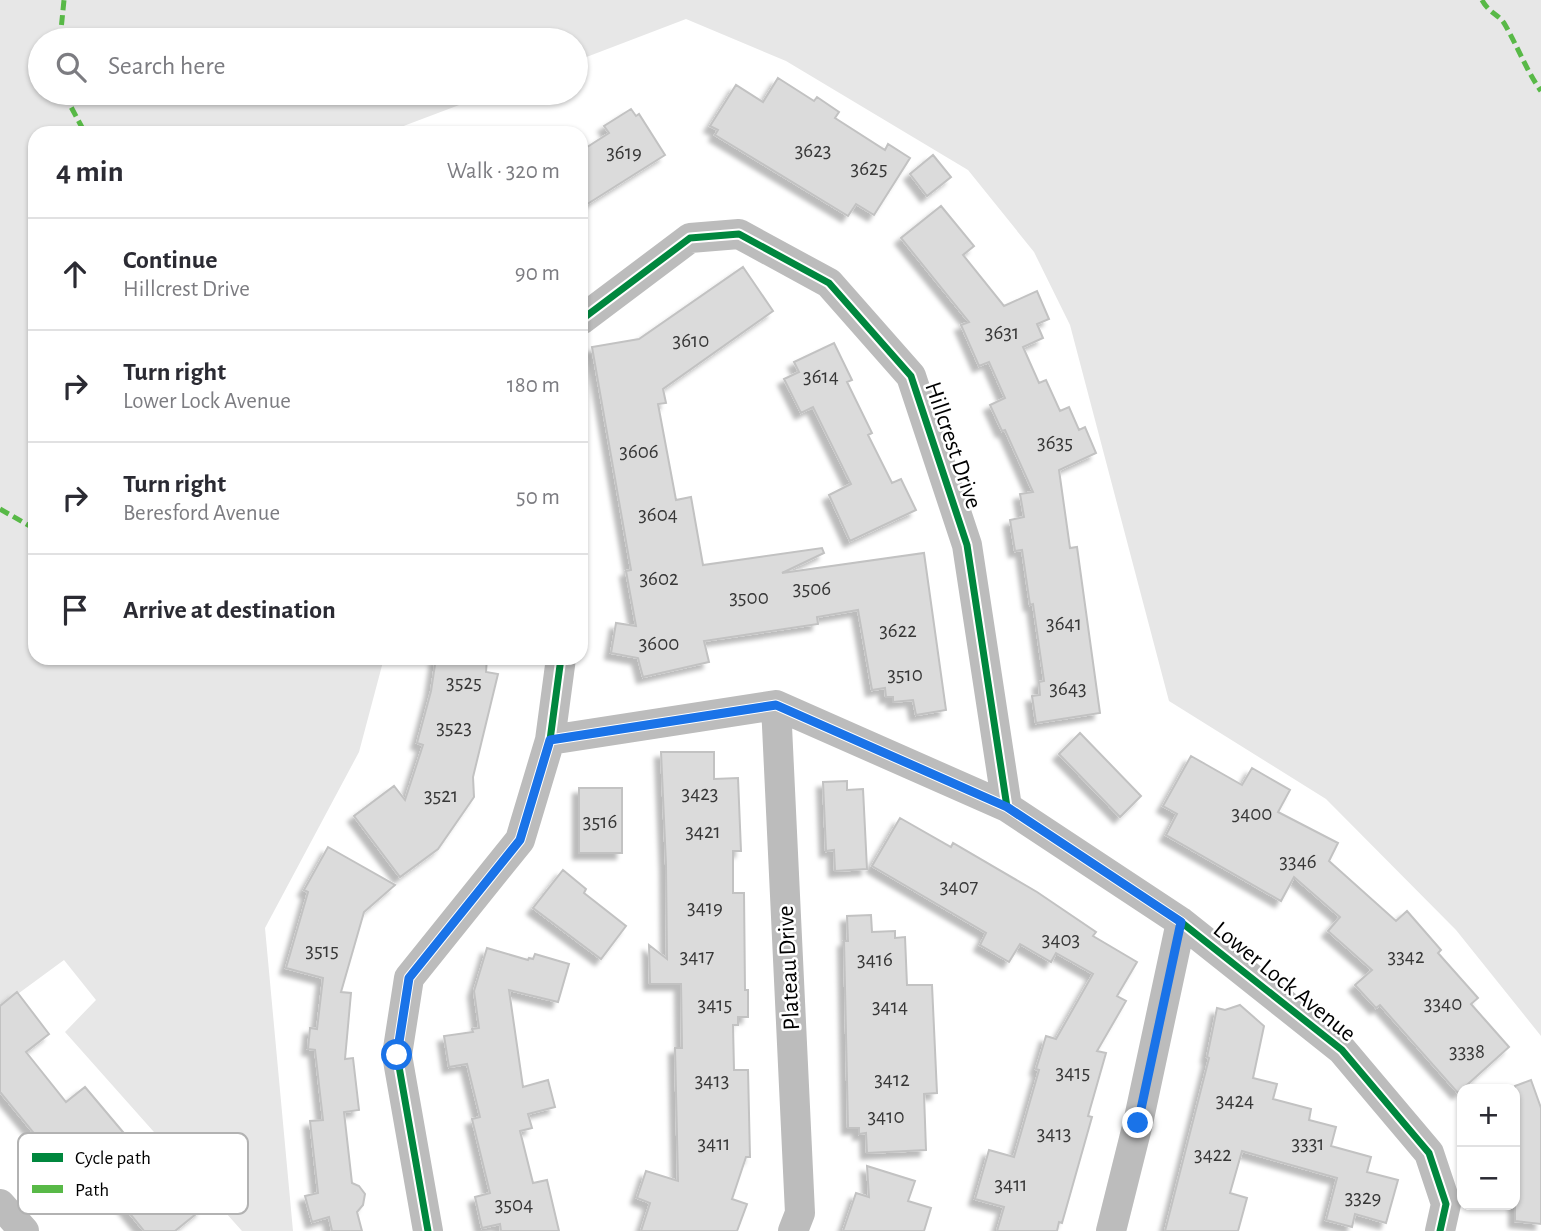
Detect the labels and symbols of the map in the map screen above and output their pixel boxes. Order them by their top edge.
house number: 3623 [795,140,831,161]
house number: 3619 [606,142,642,163]
house number: 3625 [851,158,887,179]
house number: 3631 [985,322,1019,343]
house number: 3610 [673,330,709,351]
house number: 3614 [803,366,839,387]
street label: Hillcrest Drive [920,379,986,512]
house number: 3635 [1037,432,1073,453]
house number: 3606 [619,441,659,462]
house number: 3604 [638,504,678,525]
house number: 3602 [639,568,679,589]
house number: 3506 [793,578,831,599]
house number: 3500 [729,587,769,608]
house number: 3641 [1046,613,1082,634]
house number: 3622 [879,620,917,641]
house number: 3600 [639,633,679,654]
house number: 3510 [887,664,923,685]
house number: 3525 [446,672,482,693]
house number: 3643 [1049,678,1087,699]
house number: 3523 [436,717,472,738]
house number: 3423 [682,783,718,804]
house number: 3521 [424,785,458,806]
house number: 3400 [1232,803,1272,824]
house number: 3516 [583,811,617,832]
house number: 3421 [685,821,721,842]
house number: 3346 [1279,851,1317,872]
house number: 3407 [940,876,979,897]
house number: 3419 [687,897,723,918]
street label: Plateau Drive [774,905,804,1031]
street label: Lower Lock Avenue [1209,917,1360,1046]
house number: 3403 [1042,929,1080,950]
house number: 3515 [305,940,339,961]
house number: 3417 [680,946,715,967]
house number: 3342 [1388,946,1424,967]
house number: 3416 [857,949,893,970]
house number: 3340 [1424,993,1462,1014]
house number: 3415 [698,994,732,1015]
house number: 3414 [872,996,908,1017]
route start [381,1039,412,1070]
house number: 3338 [1449,1041,1485,1062]
house number: 3415 [1056,1062,1090,1083]
house number: 3412 [874,1069,910,1090]
house number: 3413 [695,1070,729,1091]
house number: 3424 [1216,1090,1254,1111]
house number: 3410 [867,1106,905,1127]
route end [1122,1107,1153,1138]
house number: 3413 [1037,1123,1071,1144]
legend [18,1133,248,1214]
house number: 3411 [697,1133,731,1154]
house number: 3331 [1291,1133,1325,1154]
house number: 3422 [1194,1144,1232,1165]
text: Cycle path [75,1149,151,1168]
house number: 3411 [994,1174,1028,1195]
text: Path [75,1181,109,1200]
house number: 3329 [1345,1187,1381,1208]
house number: 3504 [495,1194,533,1215]

